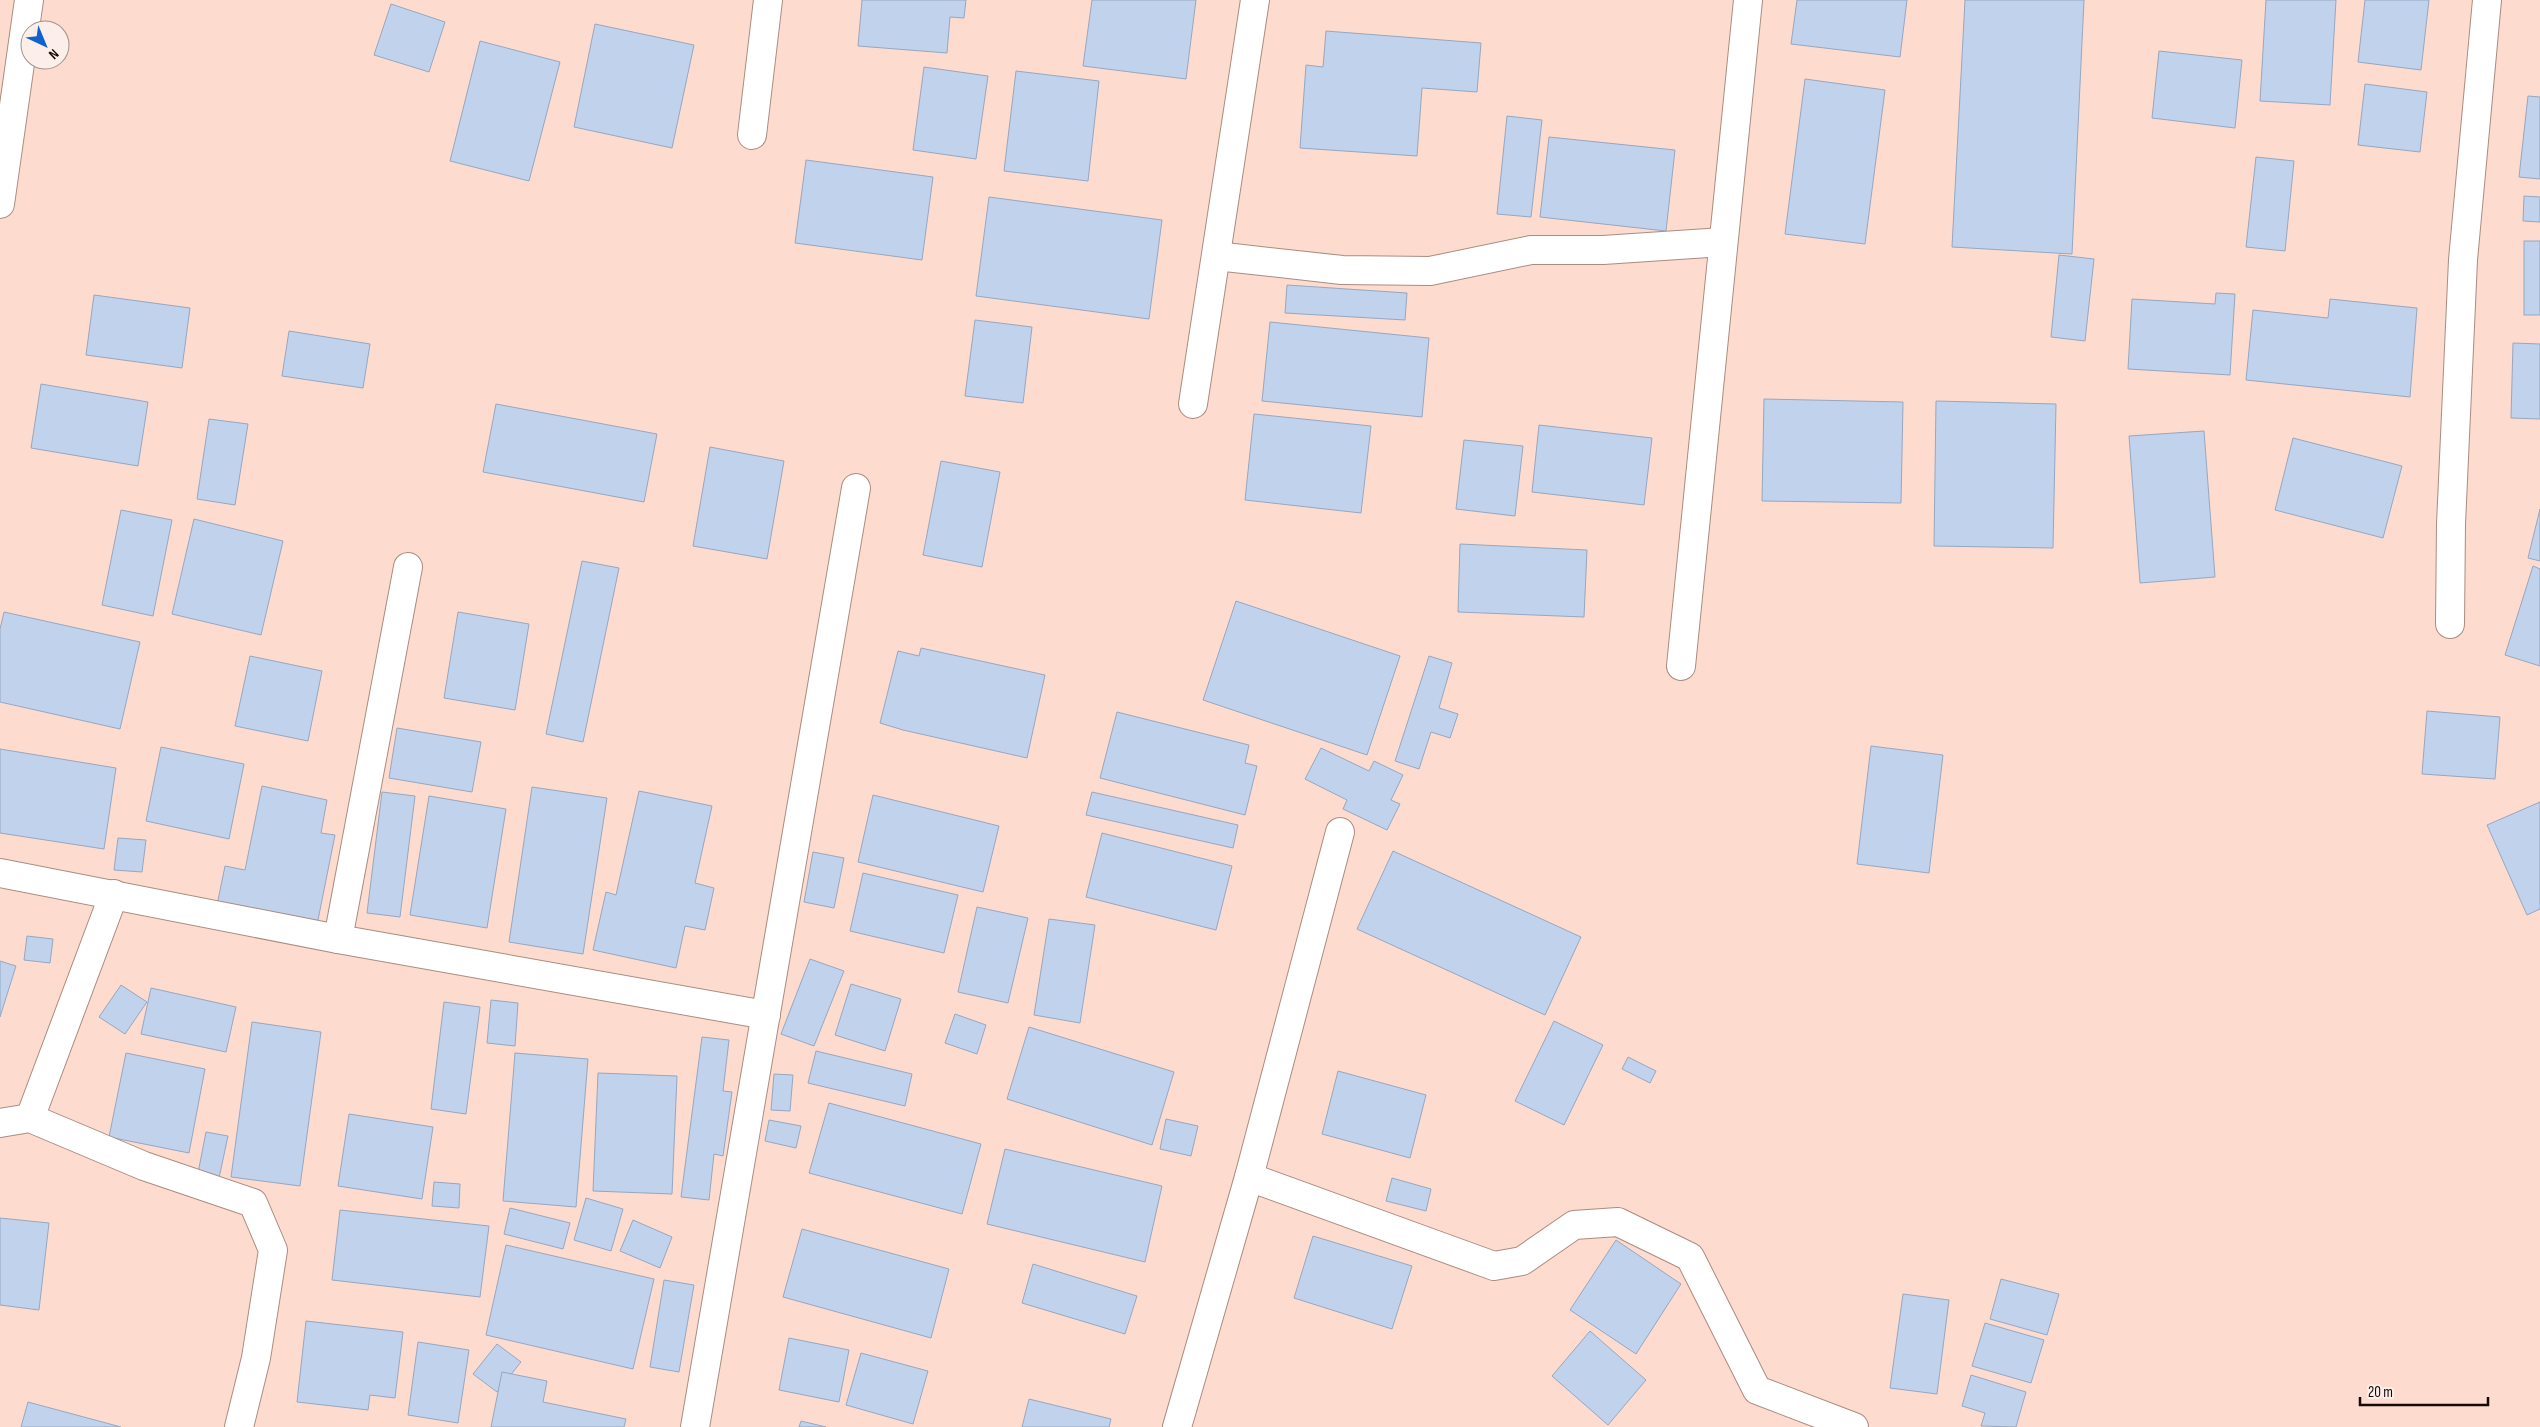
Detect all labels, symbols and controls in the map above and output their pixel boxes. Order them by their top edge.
north arrow [20,20,70,70]
text: N [45,45,62,63]
scale bar [2360,1374,2488,1406]
text: 20 m [2368,1383,2393,1402]

